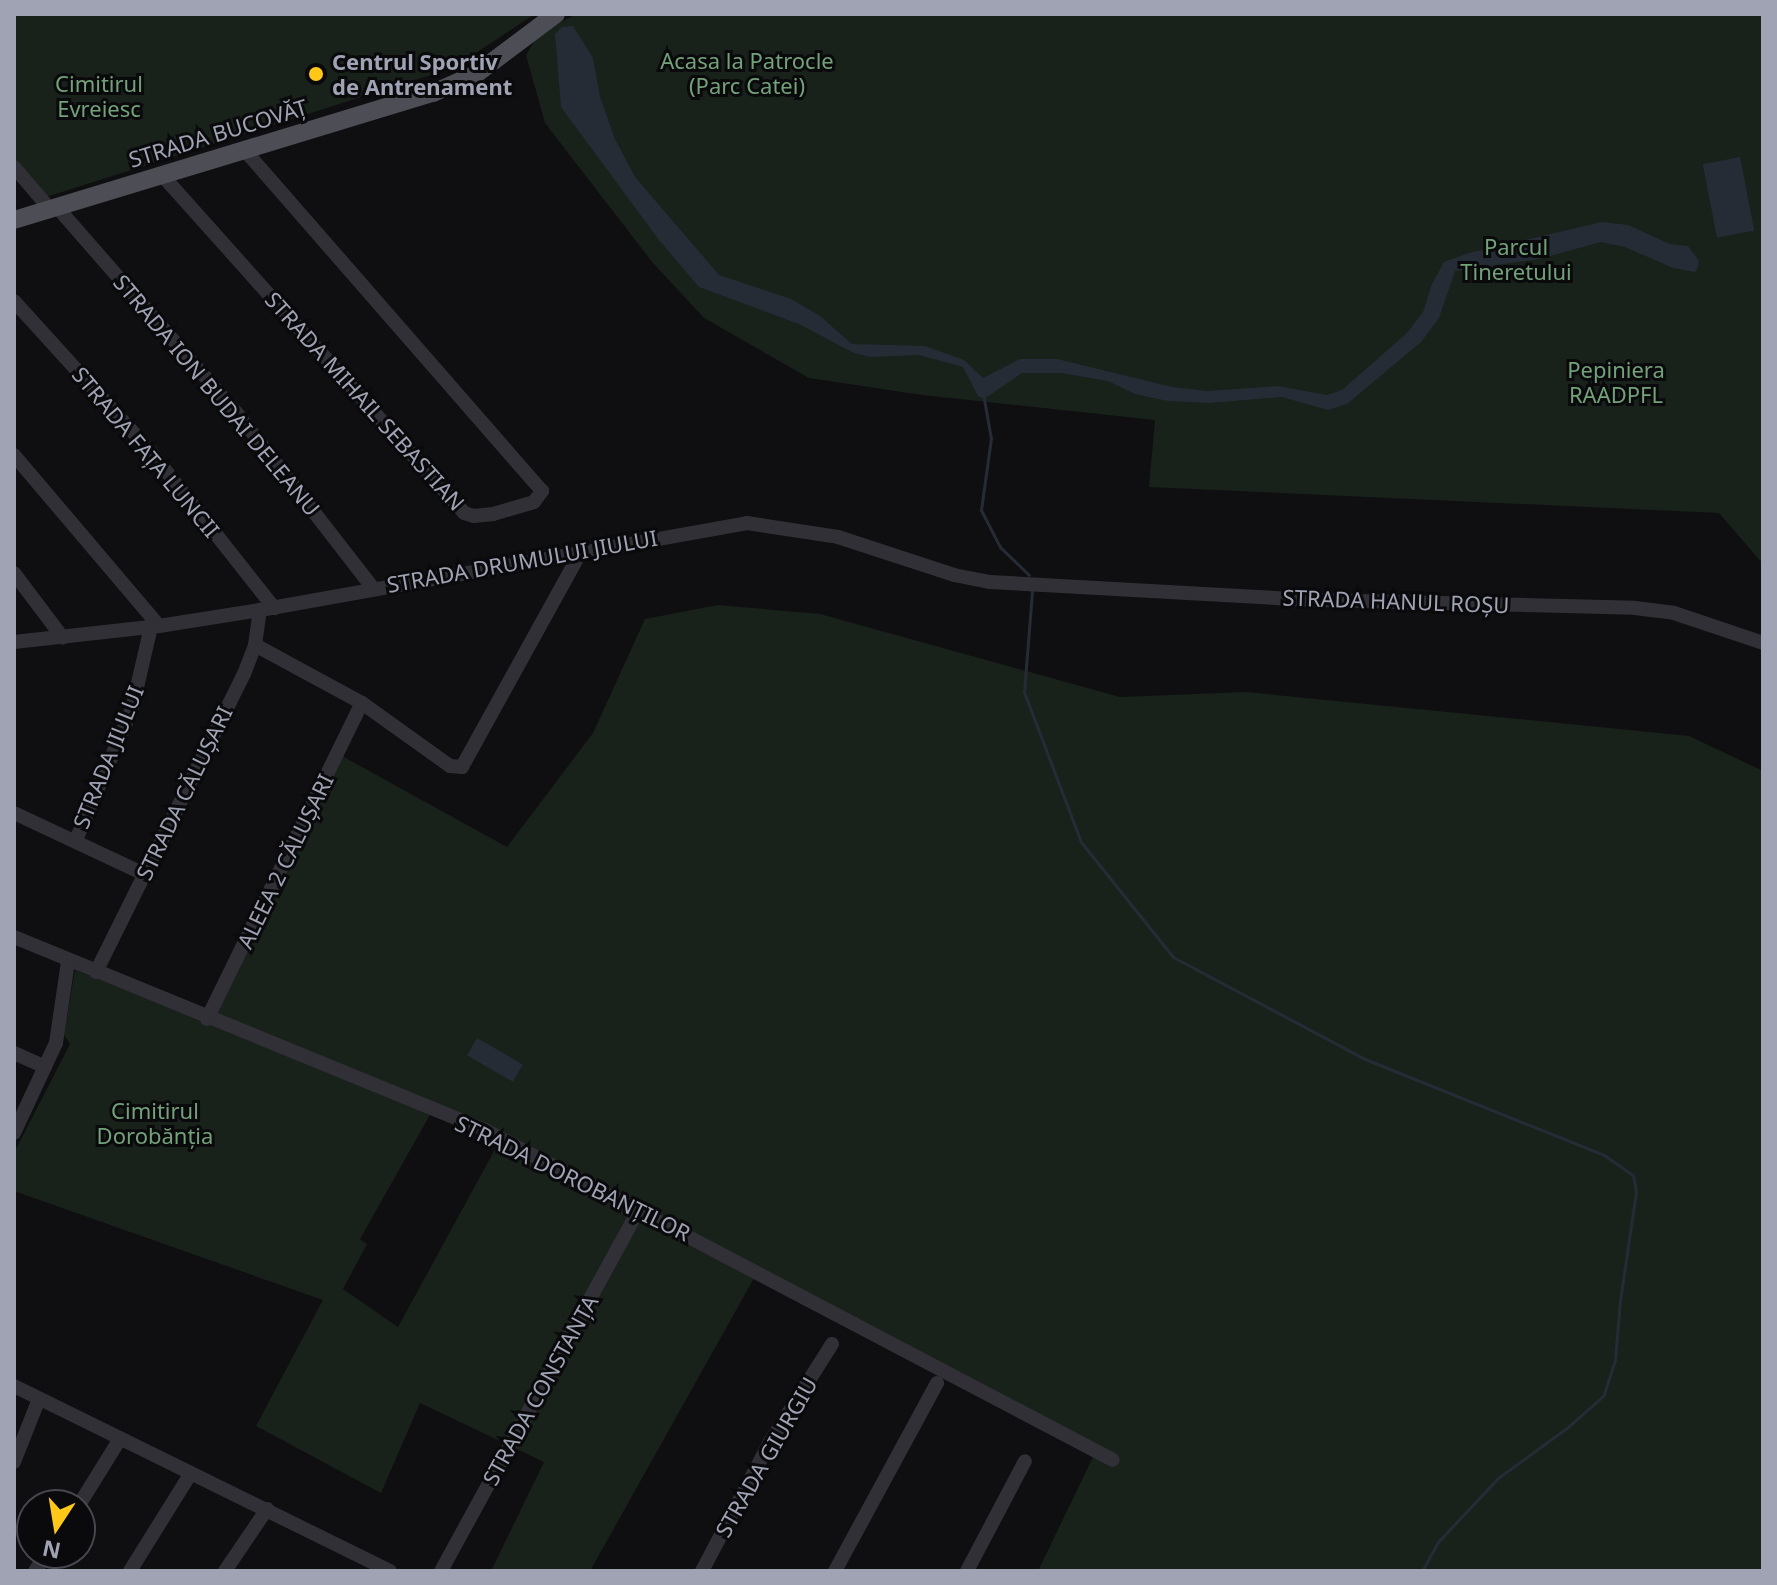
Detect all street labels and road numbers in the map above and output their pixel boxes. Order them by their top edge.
street label: STRADA BUCOVĂȚ [126,93,310,173]
street label: STRADA ION BUDAI DELEANU [108,269,326,521]
street label: STRADA MIHAIL SEBASTIAN [260,286,470,516]
street label: STRADA FAȚA LUNCII [67,361,225,543]
street label: STRADA DRUMULUI JIULUI [385,524,659,598]
street label: STRADA HANUL ROȘU [1282,584,1510,618]
street label: STRADA JIULUI [67,682,149,832]
street label: STRADA CĂLUȘARI [130,702,238,884]
street label: ALEEA 2 CĂLUȘARI [231,769,339,953]
street label: STRADA DOROBANȚILOR [451,1110,695,1246]
street label: STRADA CONSTANȚA [477,1290,603,1490]
street label: STRADA GIURGIU [710,1372,822,1542]

